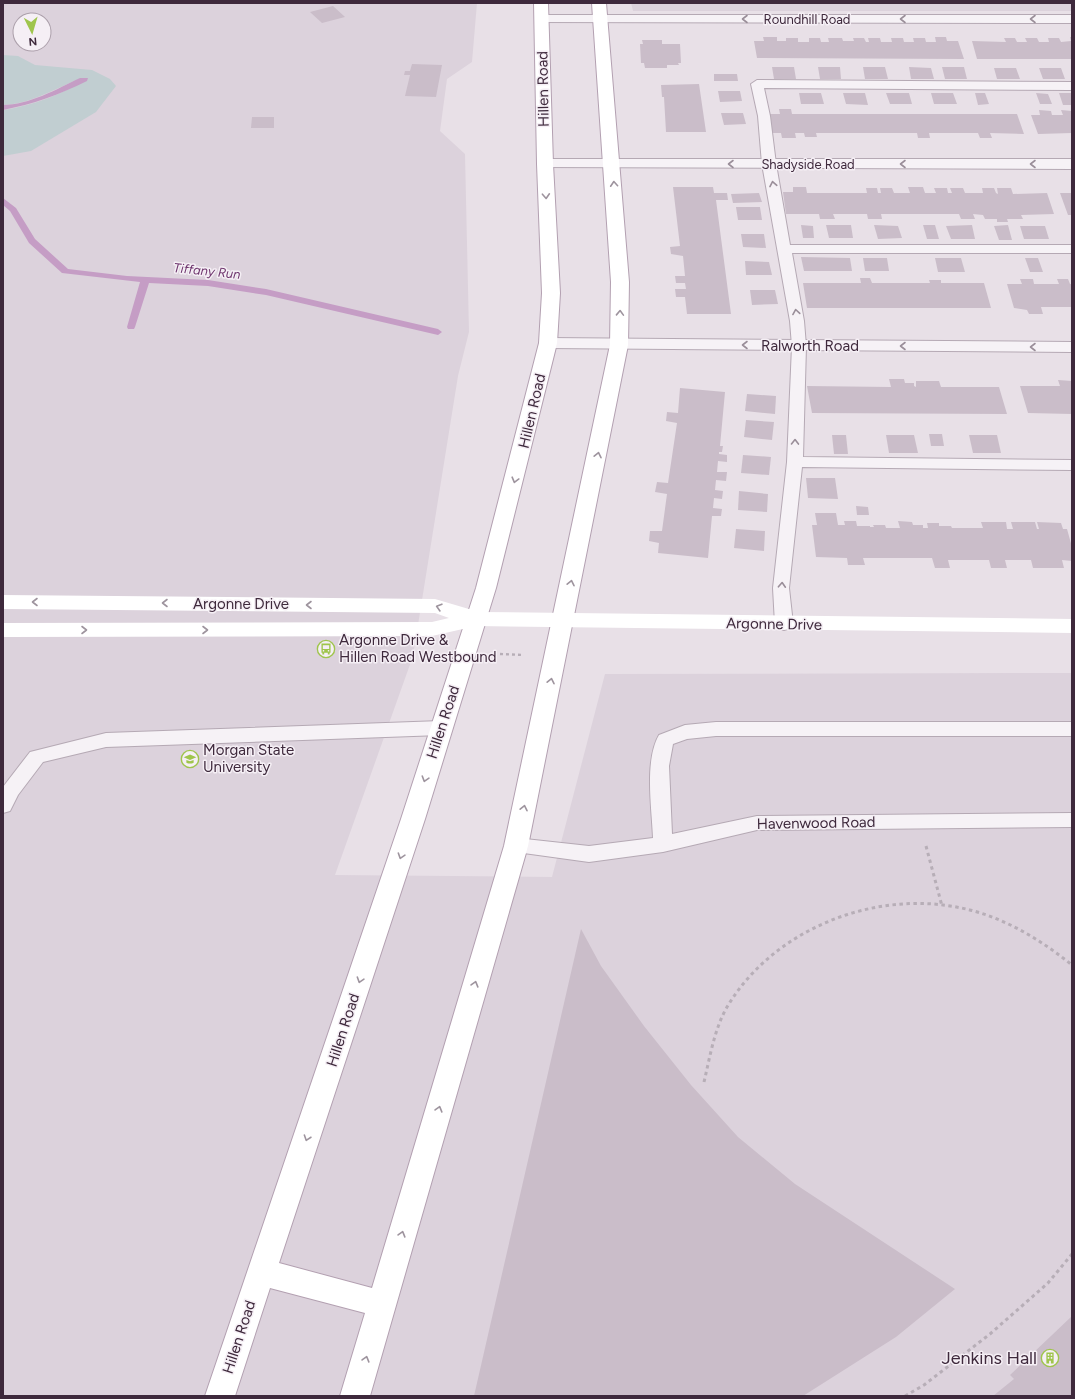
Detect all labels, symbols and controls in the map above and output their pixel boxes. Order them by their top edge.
north arrow [12,12,52,52]
street label: Roundhill Road [764,12,850,27]
one-way arrow [742,15,748,23]
one-way arrow [900,15,906,23]
one-way arrow [1030,15,1036,23]
text: N [28,35,38,48]
street label: Hillen Road [533,51,553,127]
street label: Shadyside Road [761,157,855,172]
one-way arrow [728,160,734,168]
one-way arrow [900,160,906,168]
one-way arrow [1030,160,1036,168]
one-way arrow [609,181,618,187]
one-way arrow [770,181,778,187]
one-way arrow [542,193,551,199]
water label: Tiffany Run [173,260,241,282]
one-way arrow [792,309,801,315]
one-way arrow [616,310,625,316]
street label: Ralworth Road [761,337,859,355]
one-way arrow [742,341,748,349]
one-way arrow [900,342,906,350]
one-way arrow [1030,343,1036,351]
street label: Hillen Road [515,372,549,450]
one-way arrow [791,439,799,445]
one-way arrow [593,452,602,458]
one-way arrow [511,477,519,484]
one-way arrow [567,579,575,586]
one-way arrow [778,582,786,588]
street label: Argonne Drive [193,595,289,613]
one-way arrow [32,598,38,606]
one-way arrow [162,599,168,607]
one-way arrow [306,601,312,609]
one-way arrow [436,604,442,612]
street label: Argonne Drive [726,614,822,634]
one-way arrow [81,626,87,634]
one-way arrow [202,626,208,634]
place label: Argonne Drive & Hillen Road Westbound [339,631,497,666]
bus stop icon: Argonne Drive & Hillen Road Westbound [316,639,336,659]
one-way arrow [547,678,555,684]
street label: Hillen Road [423,683,463,761]
place label: Morgan State University [203,741,294,776]
school or university icon: Morgan State University [180,749,200,769]
one-way arrow [422,775,430,782]
one-way arrow [519,805,528,811]
street label: Havenwood Road [756,813,876,833]
one-way arrow [397,853,405,860]
one-way arrow [356,976,364,983]
one-way arrow [470,981,479,988]
street label: Hillen Road [323,991,363,1069]
one-way arrow [434,1106,443,1113]
one-way arrow [303,1134,311,1141]
one-way arrow [397,1231,406,1238]
street label: Hillen Road [219,1298,259,1376]
place label: Jenkins Hall [941,1347,1037,1369]
building icon: Jenkins Hall [1040,1348,1060,1368]
one-way arrow [361,1355,370,1362]

